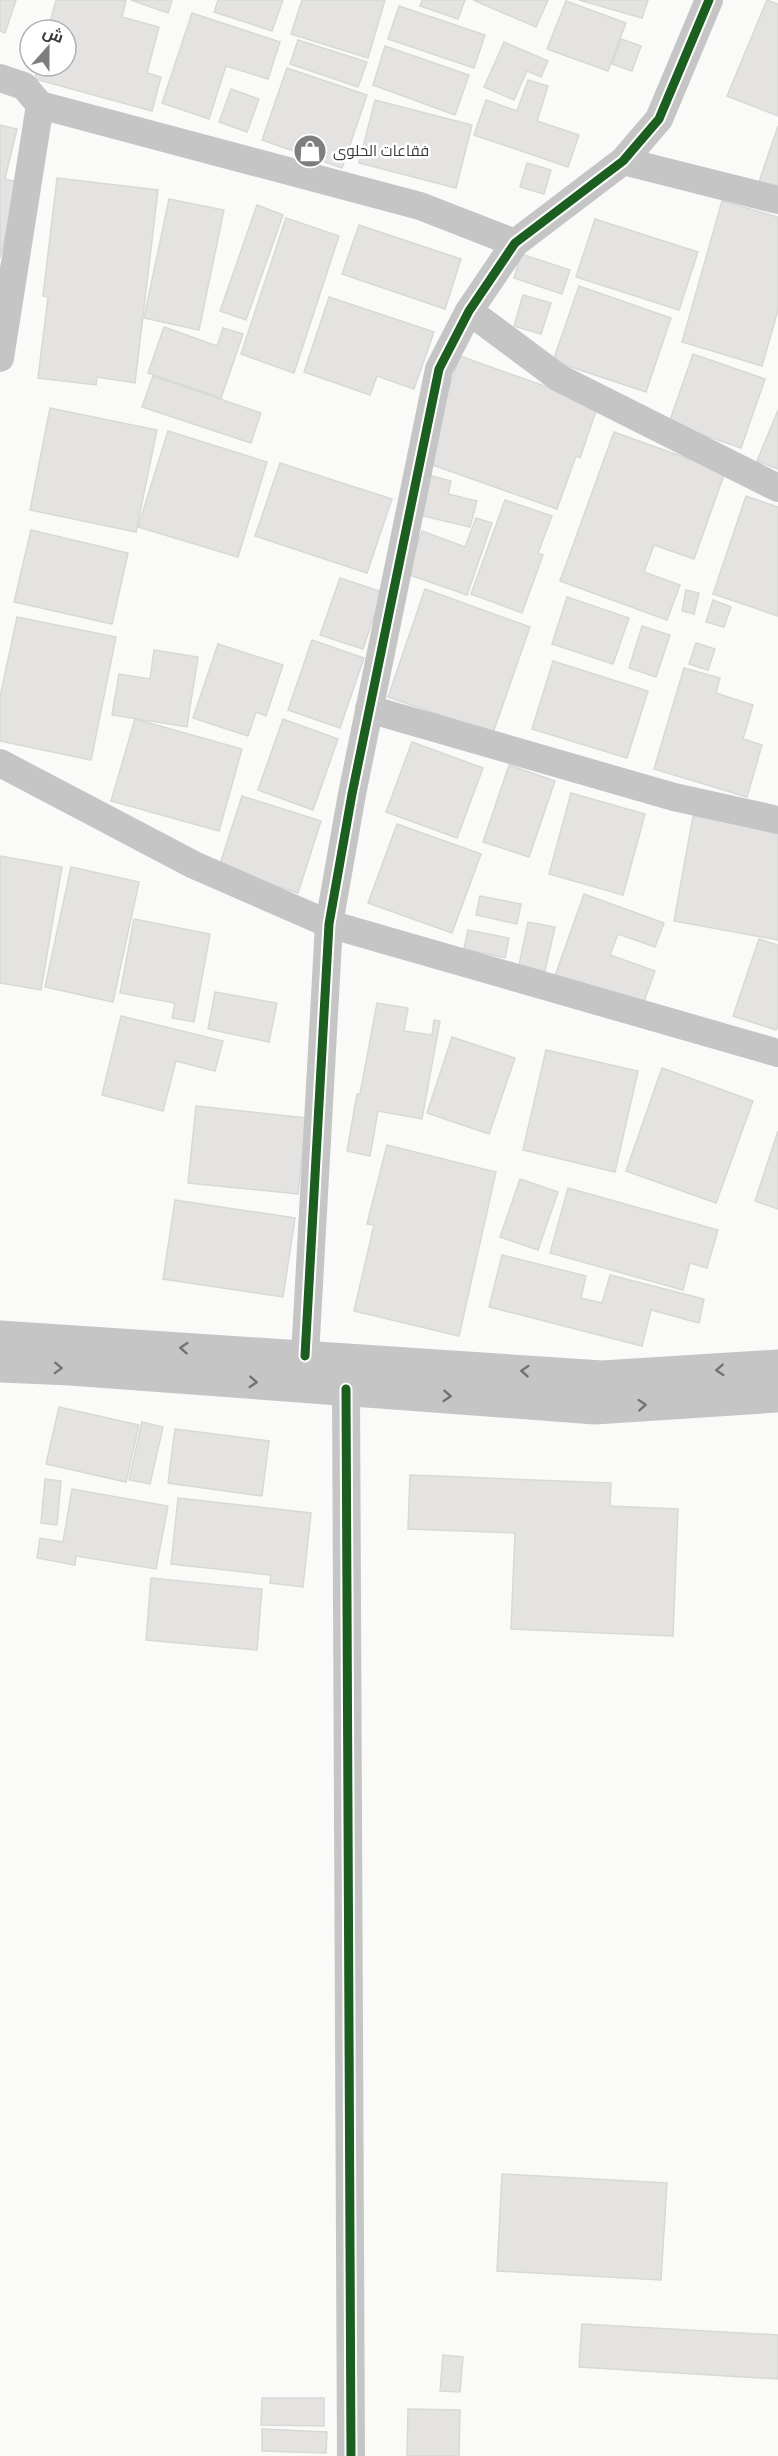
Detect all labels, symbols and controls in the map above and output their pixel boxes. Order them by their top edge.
north arrow [18,18,78,78]
text: ش [40,20,67,48]
shop icon: فقاعات الحلوى [292,133,328,169]
place label: فقاعات الحلوى [333,140,429,161]
one-way arrow [179,1342,188,1355]
one-way arrow [54,1362,63,1375]
one-way arrow [715,1363,724,1376]
one-way arrow [520,1365,530,1378]
one-way arrow [248,1375,257,1388]
one-way arrow [443,1390,452,1403]
one-way arrow [637,1398,646,1411]

